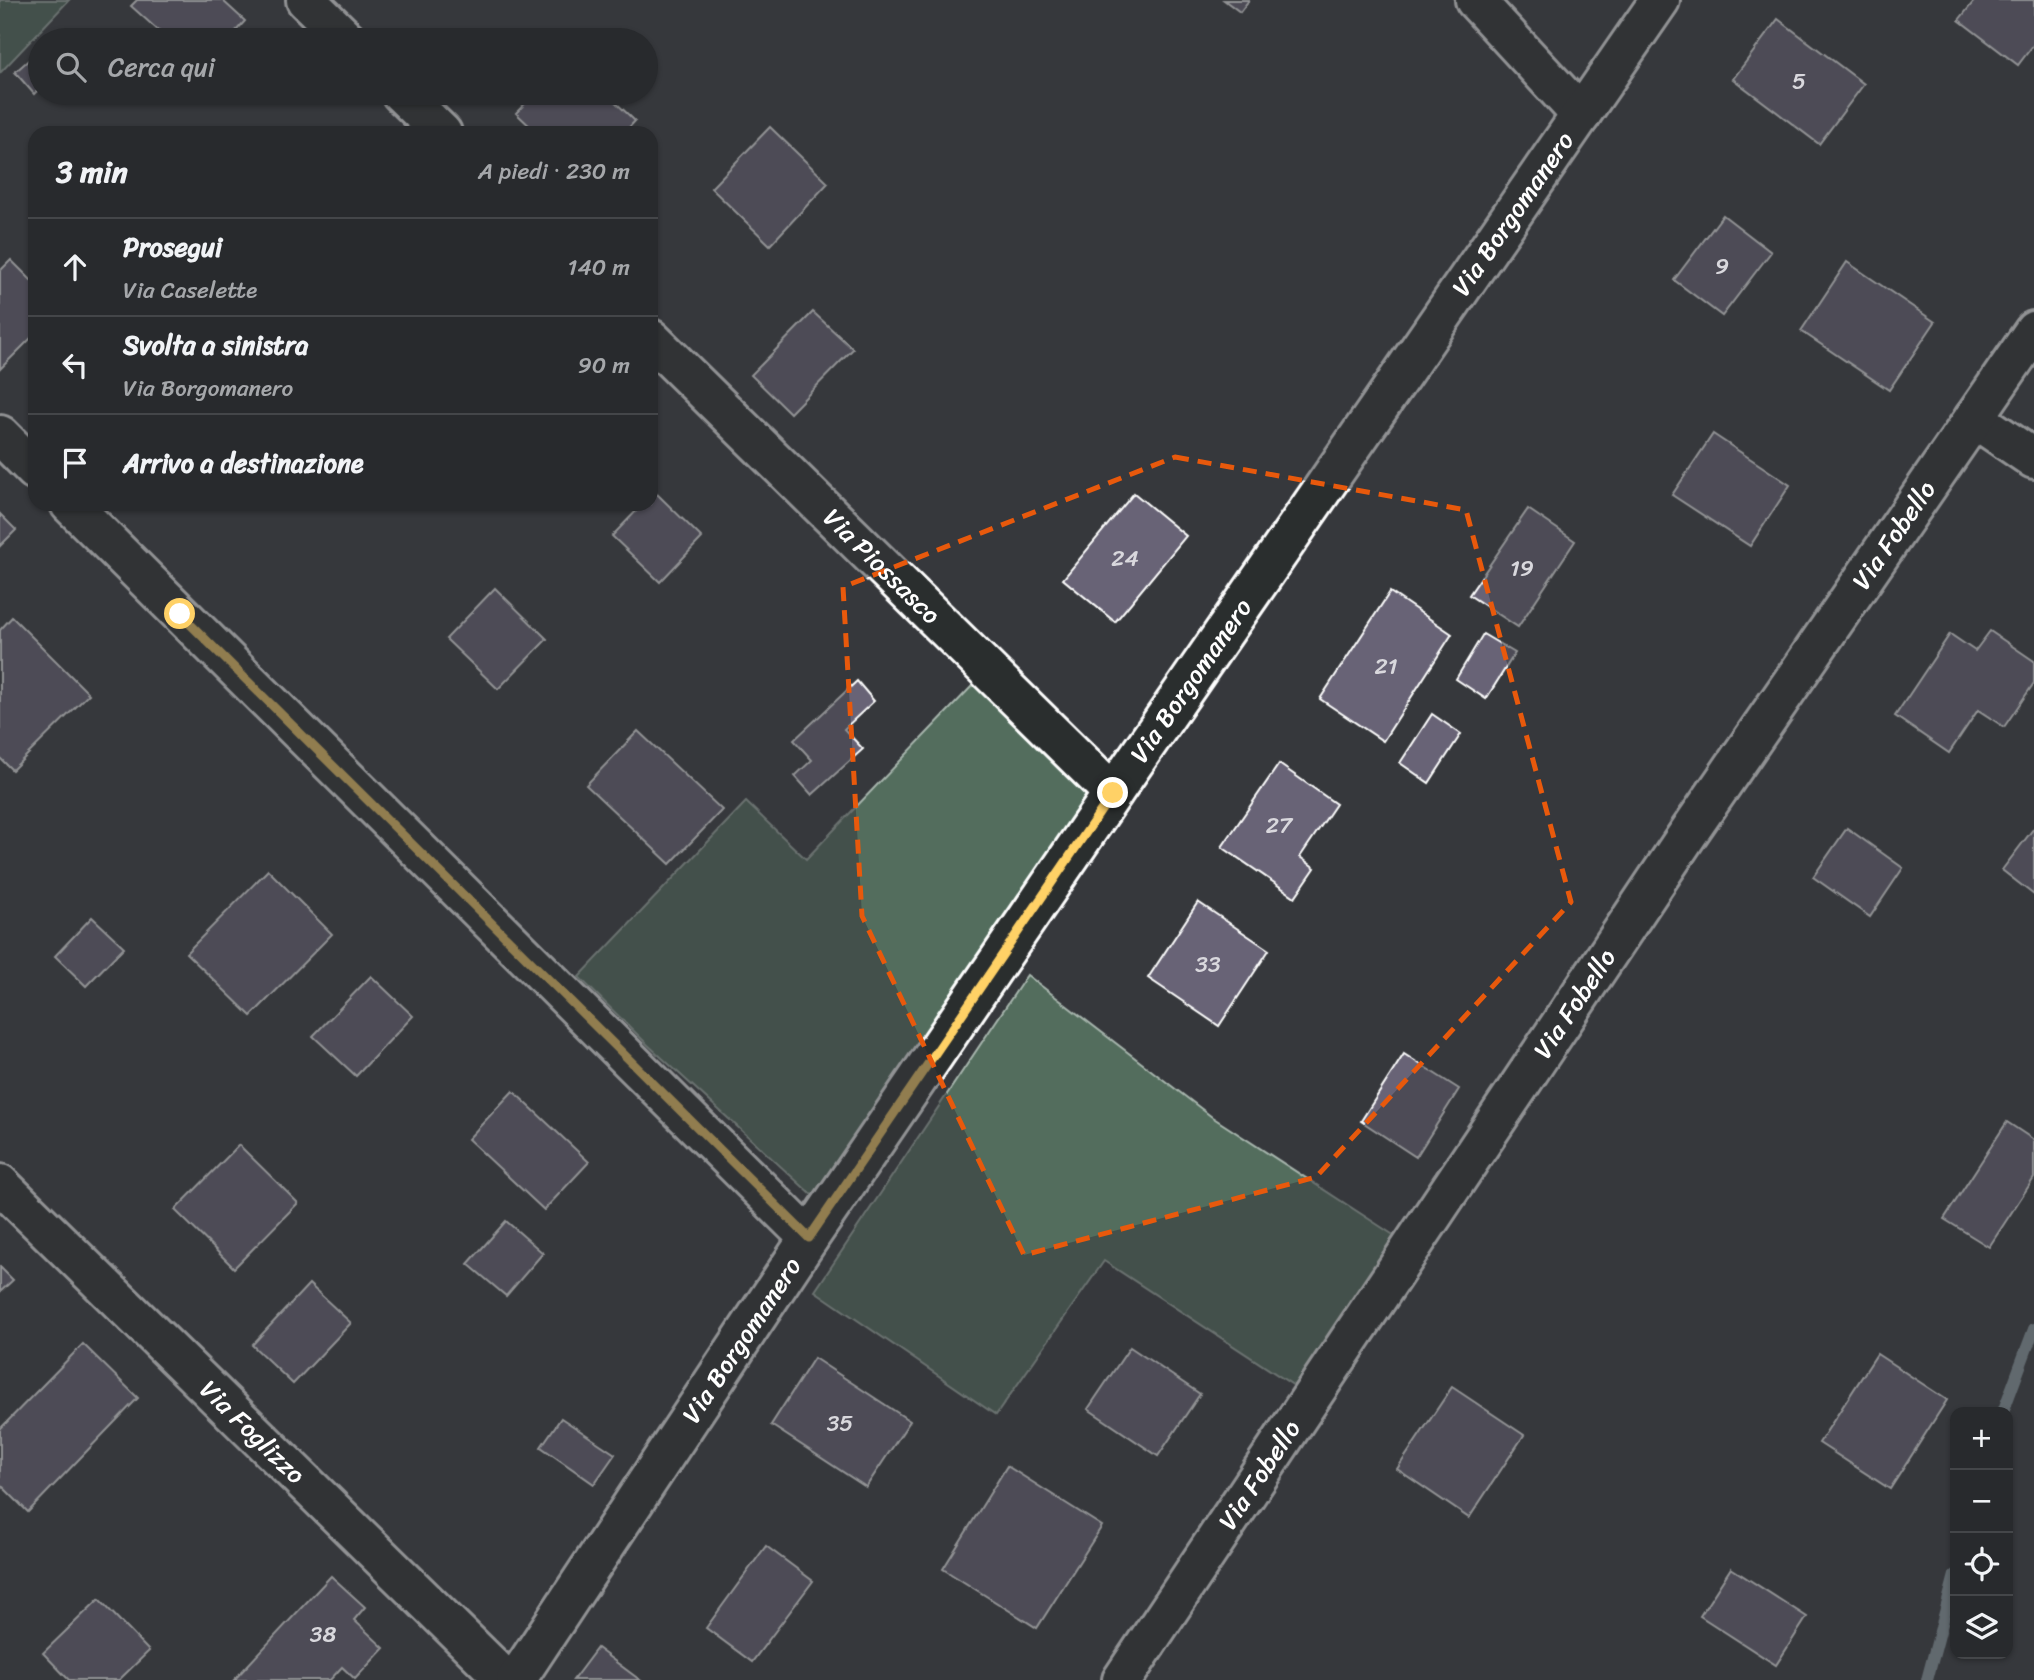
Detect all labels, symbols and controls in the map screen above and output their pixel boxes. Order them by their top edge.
search box [28,28,658,105]
text: Cerca qui [108,44,215,90]
icon: search [52,48,90,86]
house number: 5 [1792,61,1806,102]
street label: Via Borgomanero [1439,121,1586,306]
text: 3 min [56,145,128,199]
text: A piedi · 230 m [478,151,630,192]
text: Prosegui [123,224,222,270]
house number: 9 [1715,246,1729,287]
text: 140 m [568,247,630,288]
icon: ahead [56,248,94,286]
text: Via Caselette [123,270,257,311]
text: Svolta a sinistra [123,322,308,368]
text: 90 m [578,345,630,386]
icon: left [56,346,94,384]
text: Via Borgomanero [123,368,293,409]
text: Arrivo a destinazione [123,440,364,486]
icon: arrive [56,444,94,482]
street label: Via Fobello [1839,470,1948,599]
street label: Via Piossasco [812,497,952,636]
house number: 24 [1111,538,1139,579]
house number: 19 [1510,548,1534,589]
street label: Via Borgomanero [1117,588,1264,773]
route start [164,598,195,629]
house number: 21 [1374,646,1398,687]
route end [1097,777,1128,808]
house number: 27 [1266,805,1294,846]
street label: Via Fobello [1521,938,1628,1068]
house number: 33 [1195,944,1221,985]
street label: Via Borgomanero [669,1247,814,1433]
street label: Via Foglizzo [188,1368,317,1496]
house number: 35 [827,1403,853,1444]
map controls [1950,1407,2013,1659]
button: + [1950,1407,2013,1470]
street label: Via Fobello [1205,1410,1313,1540]
button: − [1950,1470,2013,1533]
button: locate [1950,1533,2013,1596]
button: layers [1950,1596,2013,1659]
house number: 38 [310,1614,336,1655]

